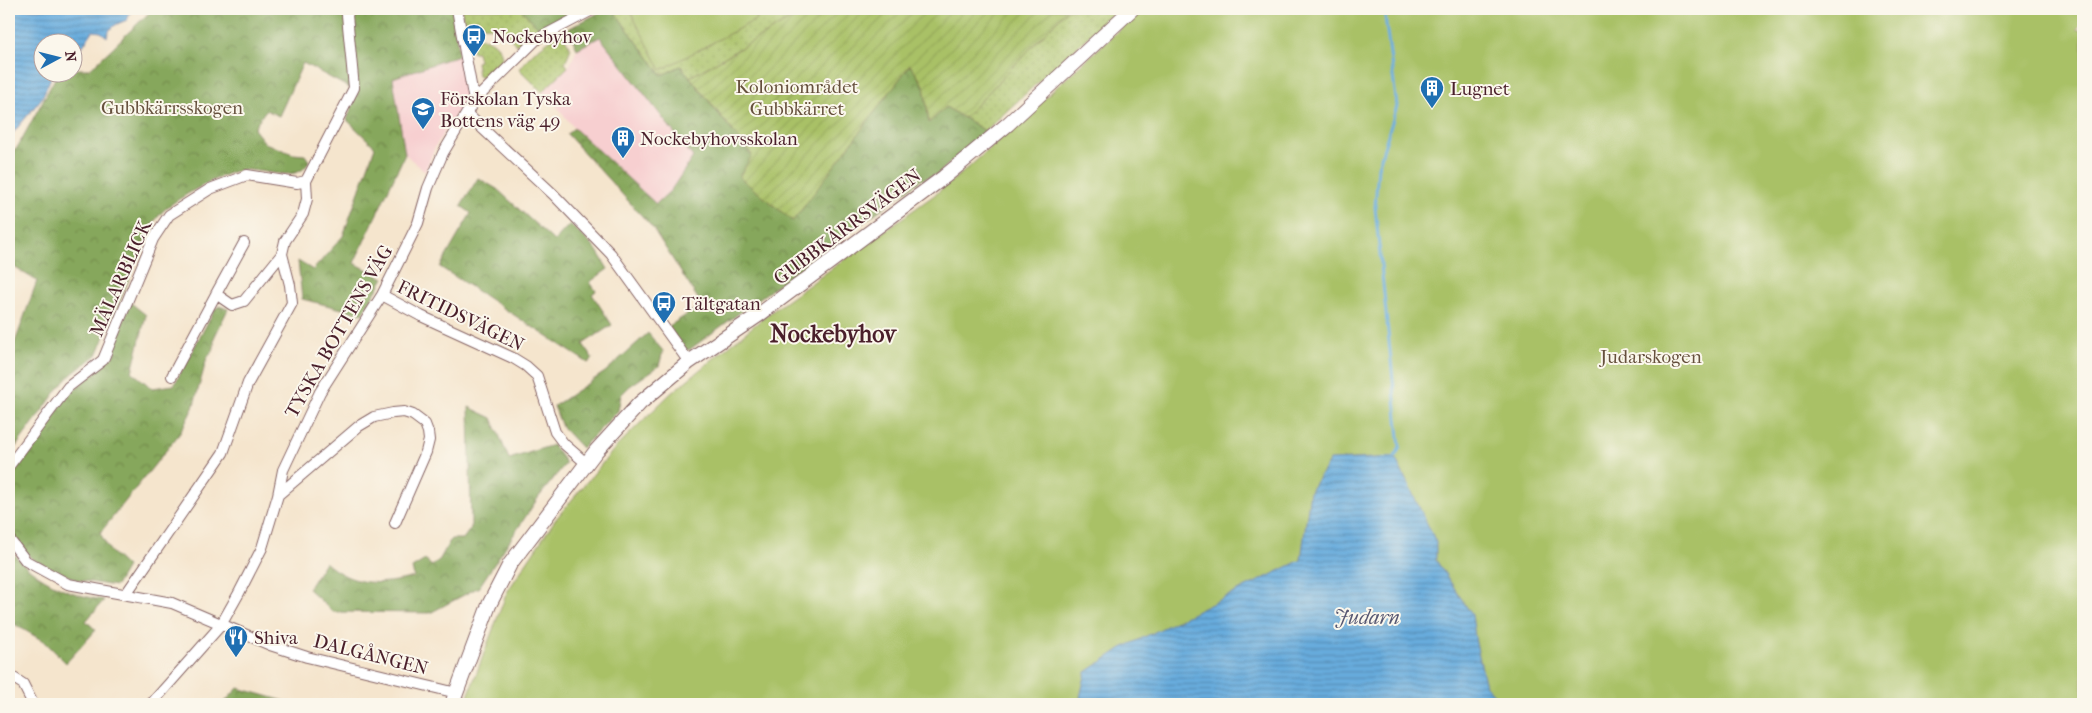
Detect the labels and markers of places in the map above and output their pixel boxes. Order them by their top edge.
bus stop icon: Nockebyhov [461,23,487,57]
place label: Nockebyhov [492,26,592,48]
building icon: Lugnet [1419,75,1445,109]
place label: Lugnet [1450,78,1510,100]
place label: Förskolan Tyska Bottens väg 49 [440,88,571,132]
school or university icon: Förskolan Tyska Bottens väg 49 [410,96,436,130]
building icon: Nockebyhovsskolan [610,125,636,159]
place label: Nockebyhovsskolan [640,128,798,150]
bus stop icon: Tältgatan [651,290,677,324]
place label: Tältgatan [682,293,761,315]
restaurant icon: Shiva [223,624,249,658]
place label: Shiva [254,627,298,649]

